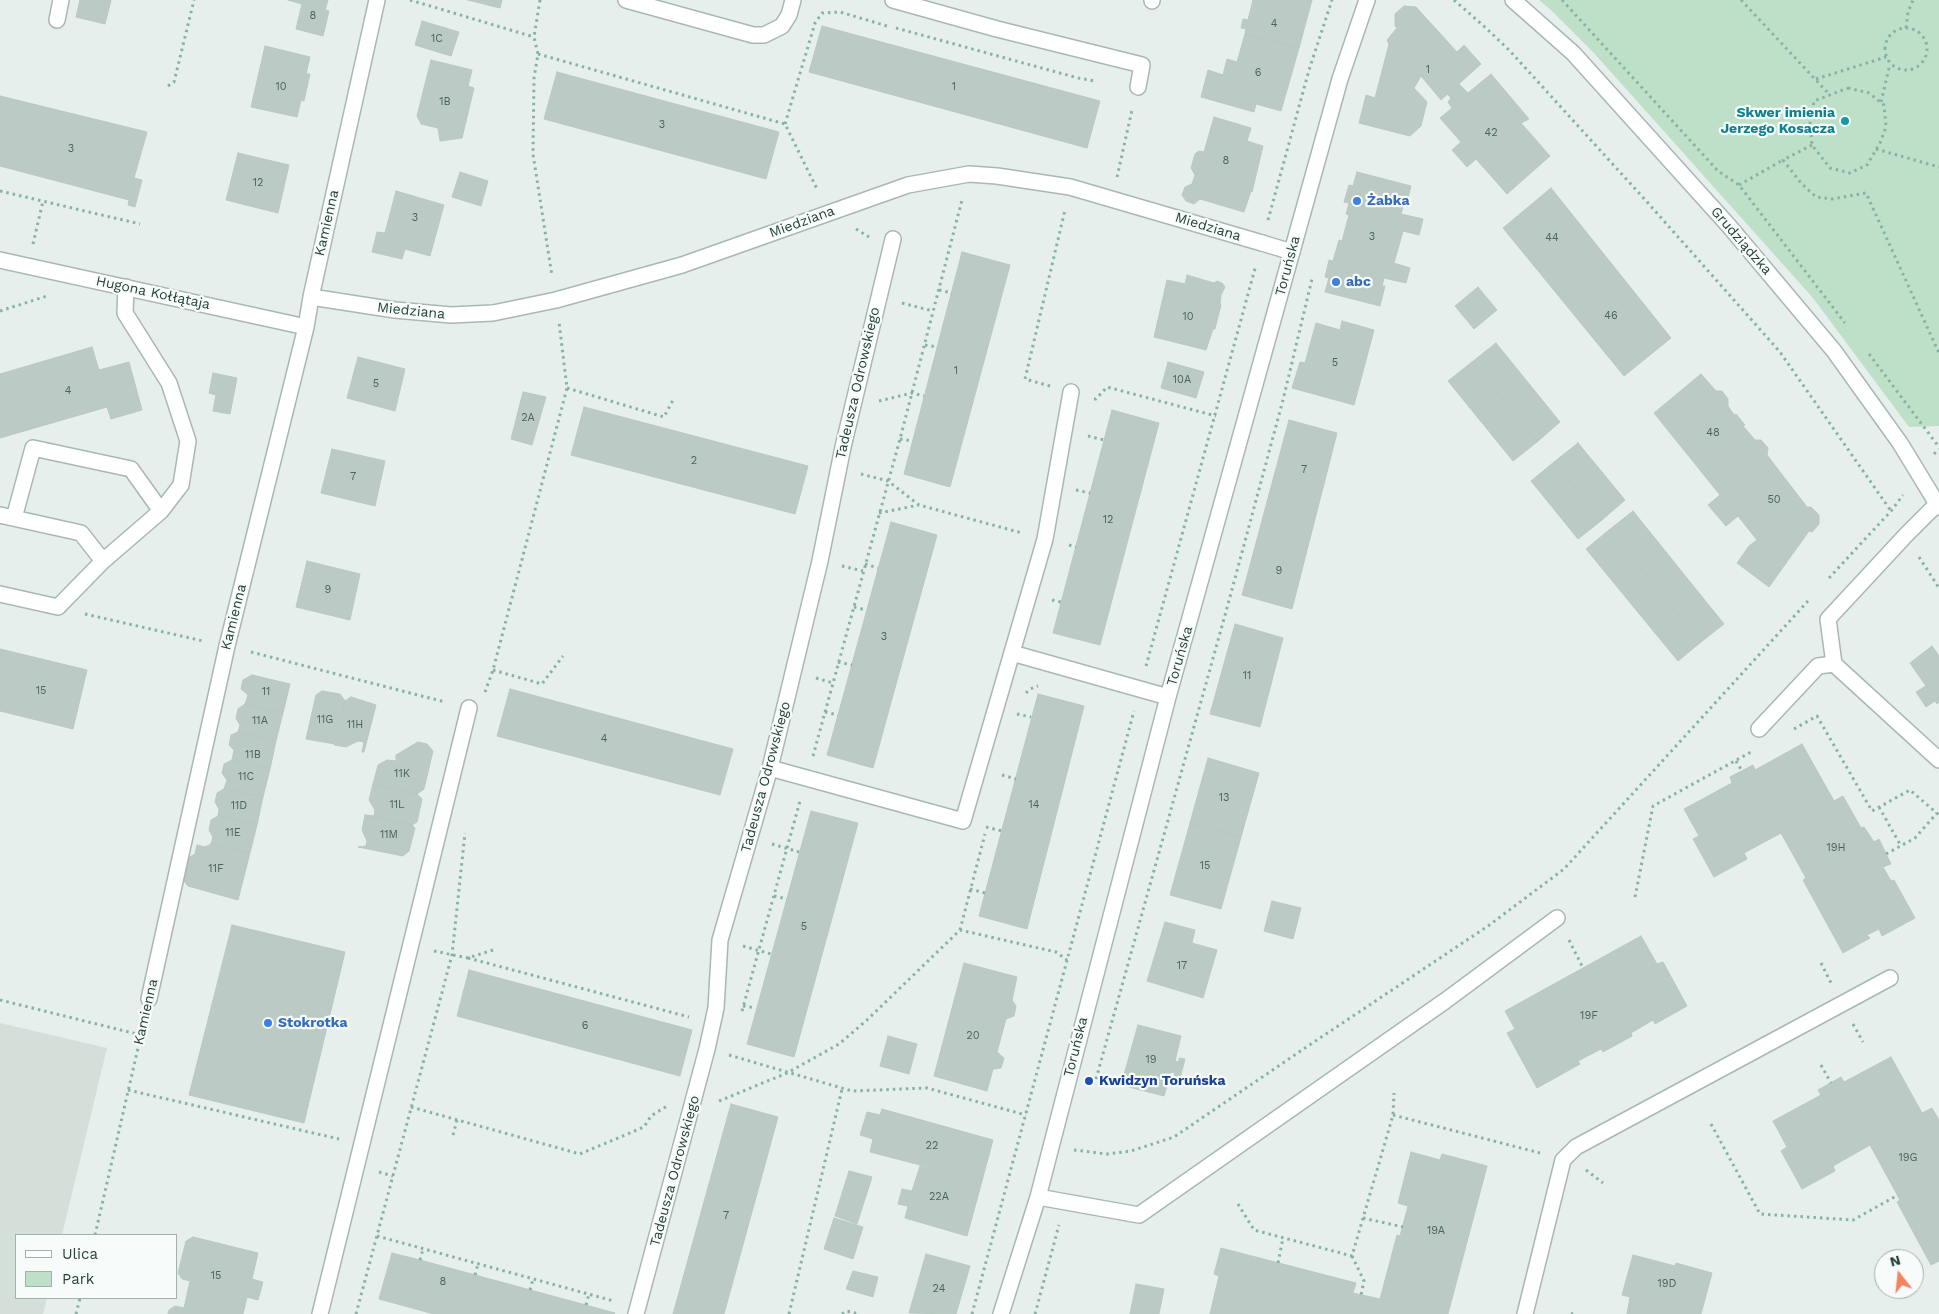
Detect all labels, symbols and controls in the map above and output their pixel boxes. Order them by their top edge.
house number: 8 [310,9,316,23]
house number: 4 [1271,17,1277,31]
house number: 1C [431,32,443,46]
house number: 1 [1426,63,1430,77]
house number: 6 [1255,66,1261,80]
house number: 10 [275,80,287,94]
house number: 1 [952,80,956,94]
house number: 1B [439,95,451,109]
place label: Skwer imienia Jerzego Kosacza [1720,105,1835,138]
marker: Skwer imienia Jerzego Kosacza [1839,115,1851,127]
house number: 3 [659,118,665,132]
house number: 42 [1484,126,1498,140]
house number: 3 [68,142,74,156]
house number: 8 [1223,154,1229,168]
house number: 12 [253,176,263,190]
street label: Kamienna [311,188,343,258]
place label: Żabka [1367,193,1410,209]
marker: Żabka [1351,195,1363,207]
street label: Miedziana [767,202,837,242]
street label: Grudziądzka [1707,204,1775,278]
street label: Miedziana [1173,209,1243,245]
house number: 3 [412,211,418,225]
house number: 3 [1369,230,1375,244]
house number: 44 [1545,231,1559,245]
street label: Toruńska [1272,234,1304,298]
street label: Hugona Kołłątaja [94,273,212,313]
place label: abc [1346,274,1371,290]
marker: abc [1330,276,1342,288]
street label: Miedziana [376,299,446,323]
street label: Tadeusza Odrowskiego [832,305,884,461]
house number: 46 [1604,309,1618,323]
house number: 10 [1182,310,1194,324]
house number: 5 [1332,356,1338,370]
house number: 1 [954,364,958,378]
house number: 10A [1173,373,1191,387]
house number: 5 [373,377,379,391]
house number: 4 [65,384,71,398]
house number: 2A [521,411,535,425]
house number: 48 [1706,426,1720,440]
house number: 2 [691,454,697,468]
house number: 7 [1301,463,1307,477]
house number: 7 [350,470,356,484]
house number: 50 [1767,493,1781,507]
house number: 12 [1103,513,1113,527]
house number: 9 [1276,564,1282,578]
street label: Kamienna [218,582,250,652]
house number: 9 [325,583,331,597]
street label: Toruńska [1163,624,1197,688]
house number: 3 [881,630,887,644]
house number: 11 [1243,669,1251,683]
house number: 15 [36,684,46,698]
house number: 11 [262,685,270,699]
street label: Tadeusza Odrowskiego [738,700,794,854]
house number: 11G [317,713,333,727]
house number: 11A [252,714,268,728]
house number: 11H [347,718,363,732]
house number: 4 [601,732,607,746]
house number: 11B [245,748,261,762]
house number: 11K [394,767,410,781]
house number: 11C [238,770,254,784]
house number: 13 [1219,791,1229,805]
house number: 11L [389,798,405,812]
house number: 14 [1028,798,1040,812]
house number: 11D [231,799,247,813]
house number: 11E [225,826,241,840]
house number: 11M [380,828,398,842]
house number: 19H [1826,841,1846,855]
house number: 15 [1200,859,1210,873]
house number: 11F [208,862,224,876]
house number: 5 [801,920,807,934]
house number: 17 [1177,959,1187,973]
street label: Kamienna [130,977,162,1047]
house number: 19F [1580,1009,1598,1023]
place label: Stokrotka [278,1015,348,1031]
street label: Toruńska [1060,1015,1092,1079]
marker: Stokrotka [262,1017,274,1029]
house number: 6 [582,1019,588,1033]
house number: 20 [966,1029,980,1043]
house number: 19 [1145,1053,1157,1067]
place label: Kwidzyn Toruńska [1099,1073,1226,1089]
marker: Kwidzyn Toruńska [1083,1075,1095,1087]
street label: Tadeusza Odrowskiego [647,1094,703,1248]
house number: 22 [926,1139,938,1153]
house number: 19G [1898,1151,1918,1165]
house number: 22A [929,1190,949,1204]
house number: 7 [723,1209,729,1223]
house number: 19A [1427,1224,1445,1238]
legend [15,1234,178,1299]
text: Ulica [62,1245,98,1263]
north arrow [1874,1249,1924,1299]
text: N [1888,1251,1902,1270]
house number: 15 [211,1269,221,1283]
text: Park [62,1270,94,1288]
house number: 8 [440,1275,446,1289]
house number: 19D [1657,1277,1677,1291]
house number: 24 [933,1282,945,1296]

